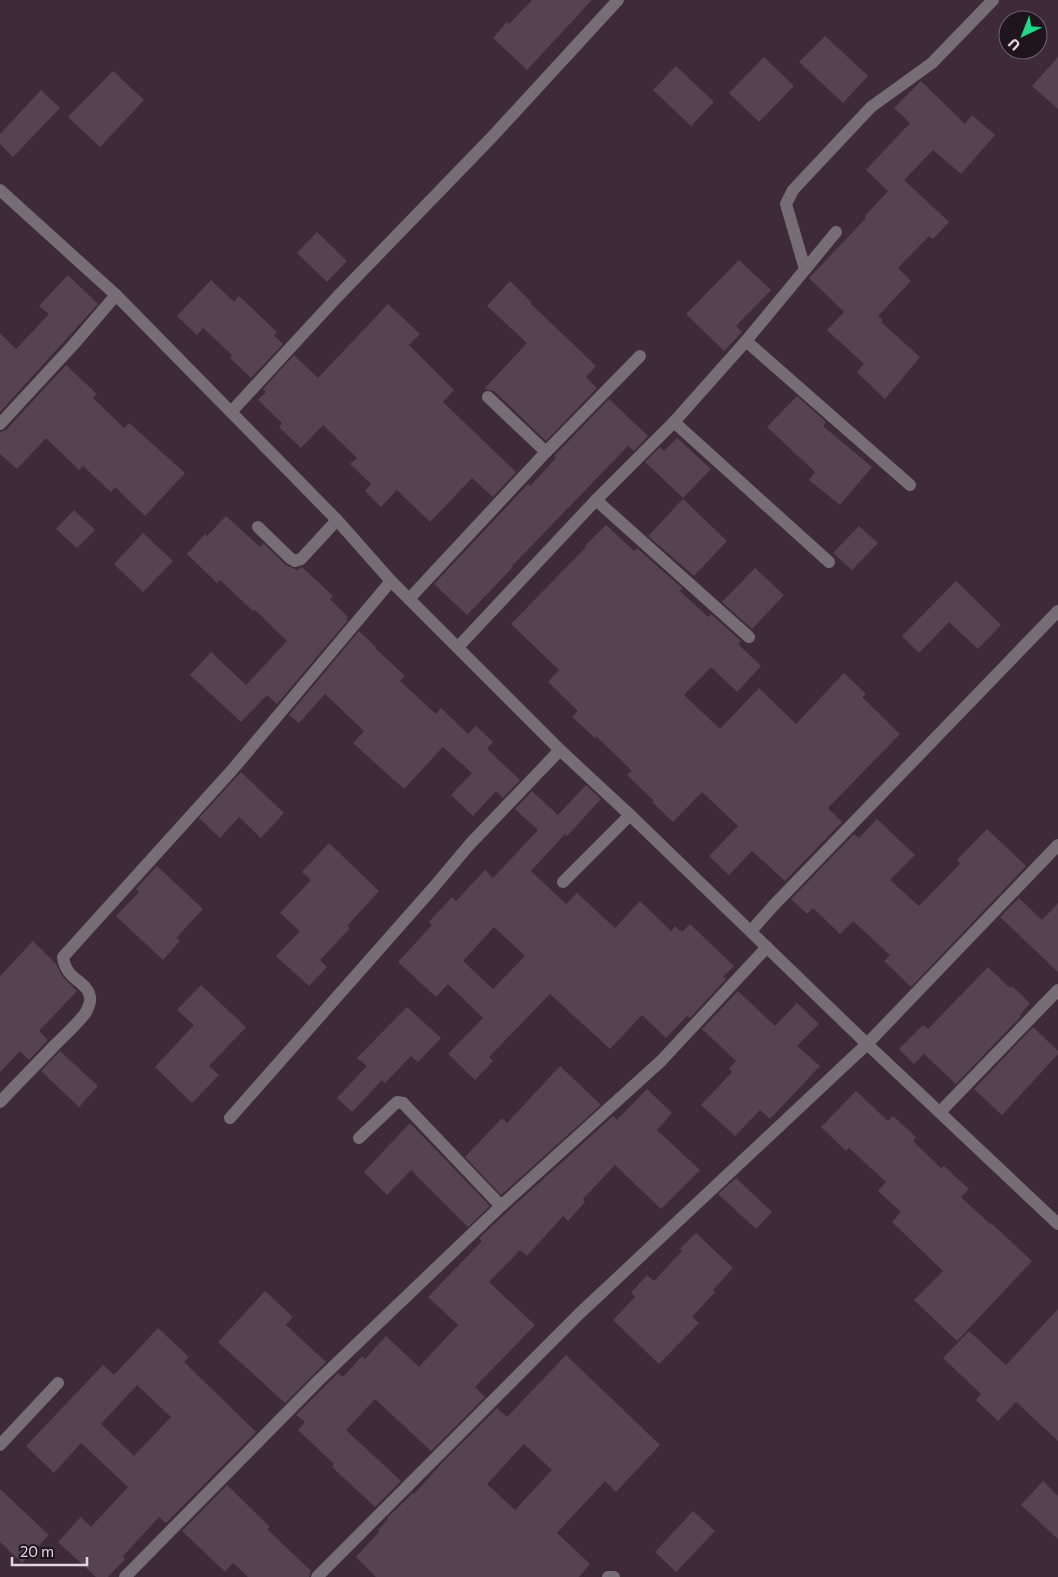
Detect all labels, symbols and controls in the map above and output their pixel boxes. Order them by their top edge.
north arrow [998,10,1048,60]
text: U [1004,35,1023,55]
scale bar [12,1534,88,1566]
text: 20 m [20,1542,54,1560]

